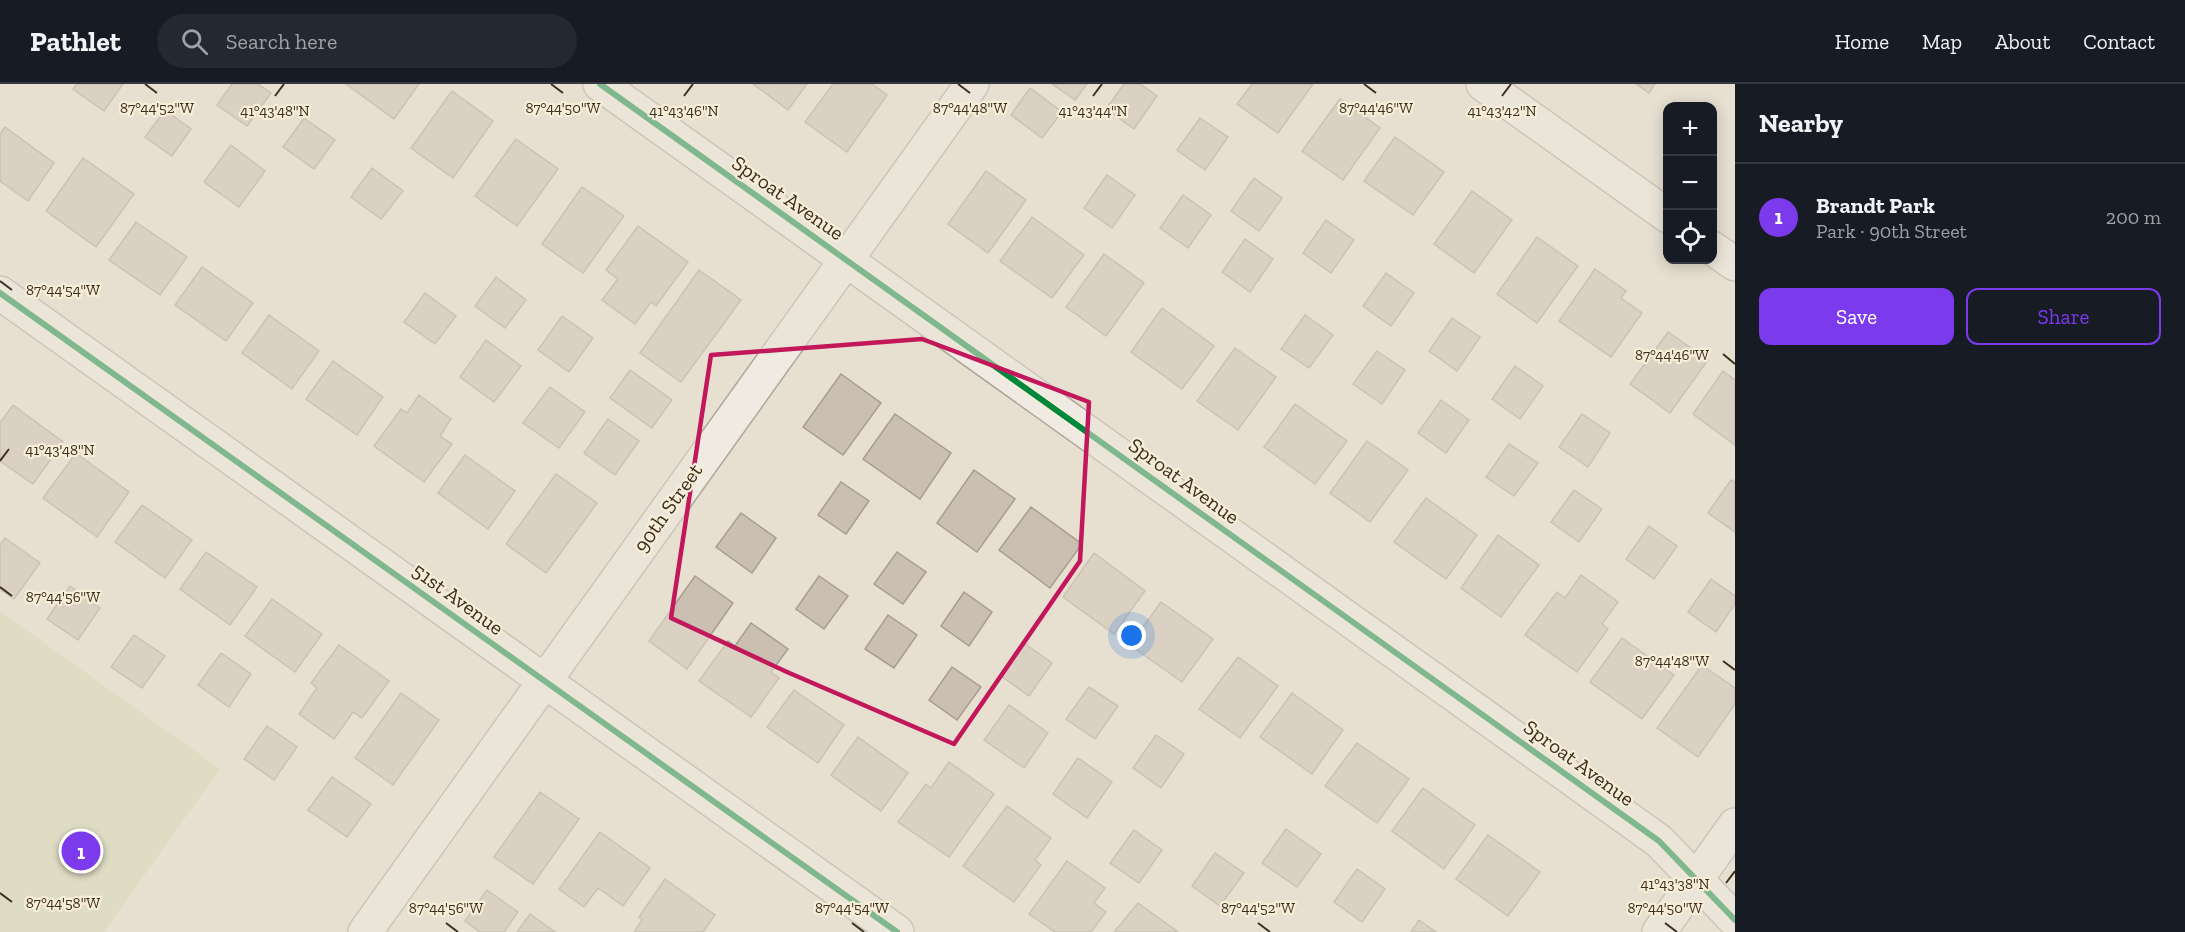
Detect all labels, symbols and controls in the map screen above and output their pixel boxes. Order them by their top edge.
search box [157,14,577,68]
text: Pathlet [30,25,121,58]
icon: search [178,25,211,58]
text: Search here [226,28,337,55]
text: Home [1835,29,1889,54]
text: Map [1922,29,1962,54]
text: About [1995,29,2050,54]
text: Contact [2083,29,2155,54]
text: 87°44'52"W [120,99,194,117]
text: 87°44'50"W [525,99,601,117]
text: 87°44'48"W [933,99,1007,117]
text: 87°44'46"W [1339,99,1413,117]
text: 41°43'48"N [240,102,310,120]
text: 41°43'46"N [649,102,719,120]
text: 41°43'44"N [1058,102,1128,120]
text: 41°43'42"N [1467,102,1537,120]
map controls [1663,102,1717,264]
button: + [1663,102,1717,156]
text: Nearby [1759,107,1843,139]
street label: Sproat Avenue [727,150,849,245]
button: − [1663,156,1717,210]
text: Brandt Park [1816,192,1935,219]
text: 1 [1774,205,1783,229]
text: 200 m [2106,205,2161,229]
button: locate [1663,210,1717,264]
text: Park · 90th Street [1816,219,1967,243]
text: 87°44'54"W [26,281,100,299]
button: Save [1759,288,1954,345]
button: Share [1966,288,2161,345]
text: 87°44'46"W [1635,346,1709,364]
street label: Sproat Avenue [1124,432,1245,529]
text: 41°43'48"N [25,441,95,459]
street label: 90th Street [628,458,707,557]
street label: 51st Avenue [408,557,509,640]
text: 87°44'56"W [26,588,100,606]
your location [1117,621,1146,650]
text: 87°44'48"W [1635,652,1709,670]
street label: Sproat Avenue [1519,714,1640,811]
pin: 1 [62,828,100,873]
text: 41°43'38"N [1640,875,1710,893]
text: 87°44'58"W [26,894,100,912]
text: 87°44'56"W [409,899,483,917]
text: 87°44'54"W [815,899,889,917]
text: 87°44'52"W [1221,899,1295,917]
text: 87°44'50"W [1627,899,1703,917]

